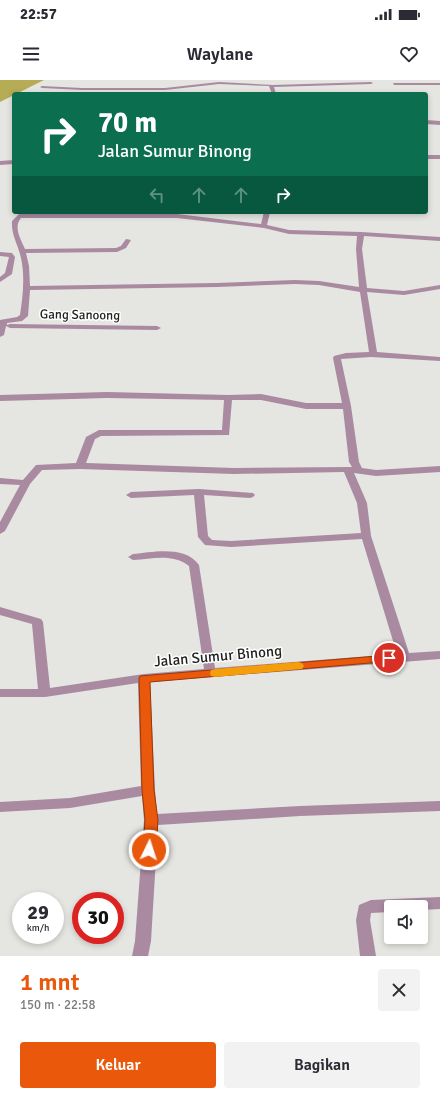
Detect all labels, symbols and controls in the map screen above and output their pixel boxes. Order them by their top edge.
text: 22:57 [20,5,57,23]
icon: menu [20,43,42,65]
text: Waylane [187,43,253,65]
icon: heart [398,43,420,65]
text: 70 m [98,106,157,140]
icon: right [32,108,84,160]
text: Jalan Sumur Binong [98,140,252,162]
icon: left [146,184,168,206]
icon: ahead [188,184,210,206]
icon: ahead [230,184,252,206]
icon: right [272,184,294,206]
street label: Gang Sanoong [40,306,120,324]
street label: Jalan Sumur Binong [153,641,283,671]
pin [372,641,406,675]
icon: arrive [378,647,400,669]
position arrow [128,829,170,871]
speed limit sign: 30 [72,892,124,944]
text: 29 [27,900,49,925]
map controls [384,900,428,944]
button: sound [384,900,428,944]
text: km/h [27,922,49,934]
text: 1 mnt [20,967,79,997]
button: close [378,969,420,1011]
text: 150 m · 22:58 [20,997,96,1013]
button: Keluar [20,1042,216,1088]
button: Bagikan [224,1042,420,1088]

